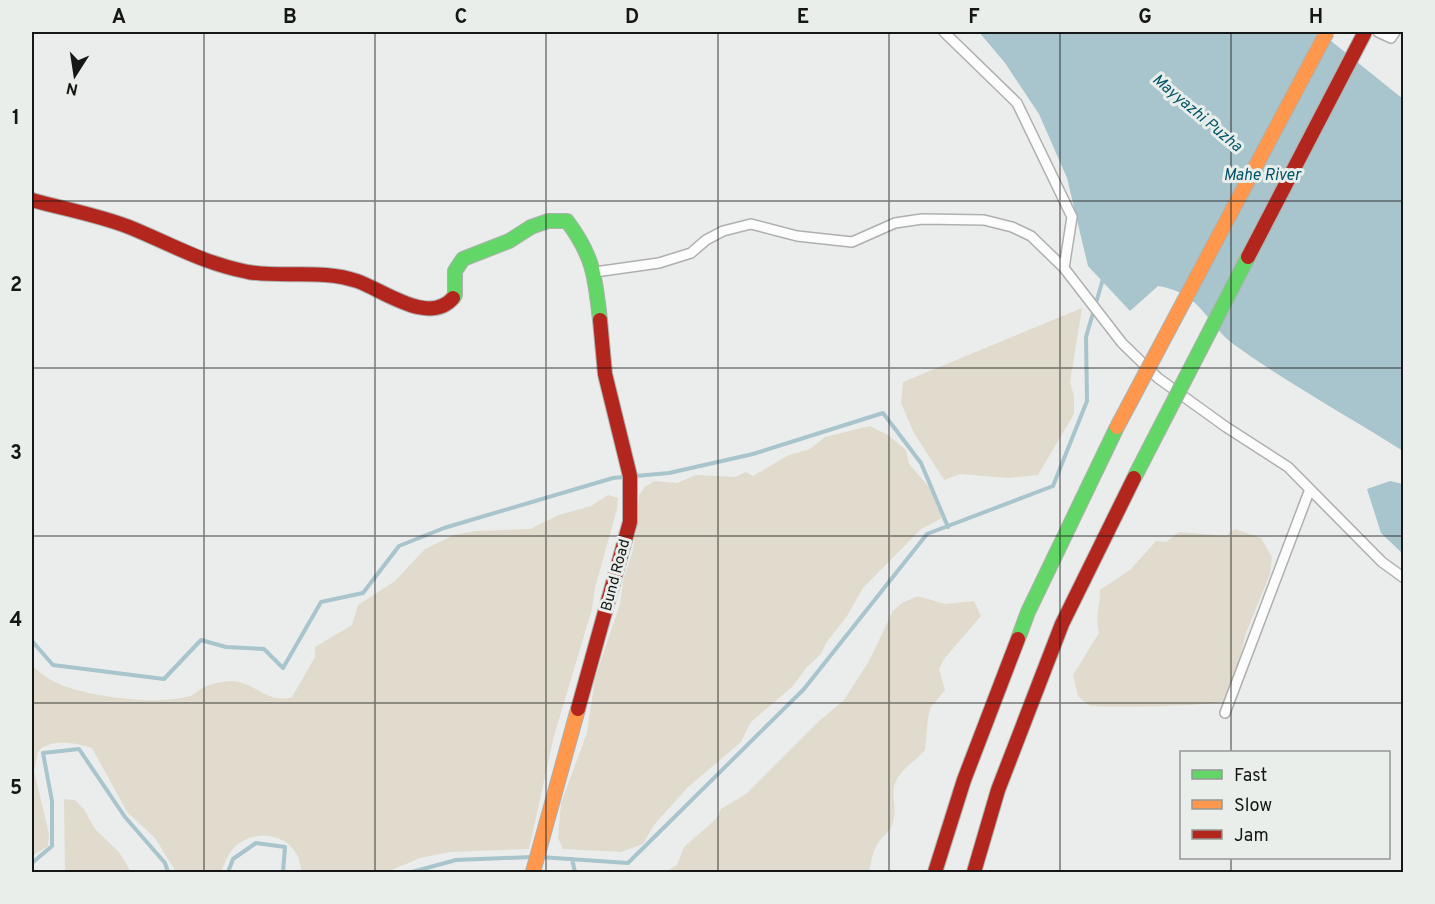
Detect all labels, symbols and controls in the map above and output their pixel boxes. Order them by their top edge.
text: A [112,5,126,31]
text: B [283,5,297,31]
text: C [455,5,467,31]
text: D [625,5,639,31]
text: E [797,5,809,31]
text: F [968,5,980,31]
text: G [1138,5,1152,31]
text: H [1309,5,1323,31]
north arrow [45,45,105,105]
water label: Mayyazhi Puzha [1148,70,1246,157]
text: N [65,77,80,99]
text: 1 [12,106,20,132]
water label: Mahe River [1223,166,1302,186]
text: 2 [10,273,22,299]
text: 3 [10,441,22,467]
street label: Bund Road [598,537,635,613]
text: 4 [10,608,22,634]
legend [1180,751,1390,859]
text: Fast [1234,765,1267,788]
text: 5 [10,776,22,802]
text: Slow [1234,795,1272,818]
text: Jam [1234,825,1269,848]

